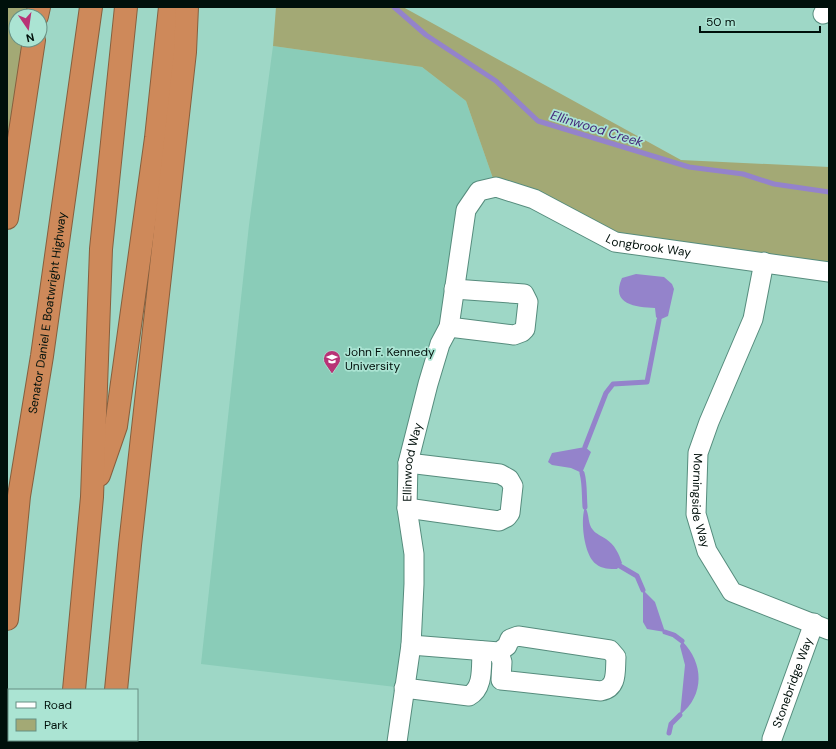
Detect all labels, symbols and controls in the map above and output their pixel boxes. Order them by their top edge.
north arrow [8,8,48,48]
scale bar [700,8,820,34]
text: 50 m [706,14,735,30]
text: N [25,30,36,45]
water label: Ellinwood Creek [549,106,646,151]
street label: Senator Daniel E Boatwright Highway [25,211,70,415]
street label: Longbrook Way [603,231,692,261]
place label: John F. Kennedy University [345,344,435,374]
school or university icon: John F. Kennedy University [322,349,342,374]
street label: Ellinwood Way [399,421,426,502]
street label: Morningside Way [688,453,714,550]
street label: Stonebridge Way [769,635,816,730]
legend [8,689,138,741]
text: Road [44,697,72,713]
text: Park [44,717,68,733]

